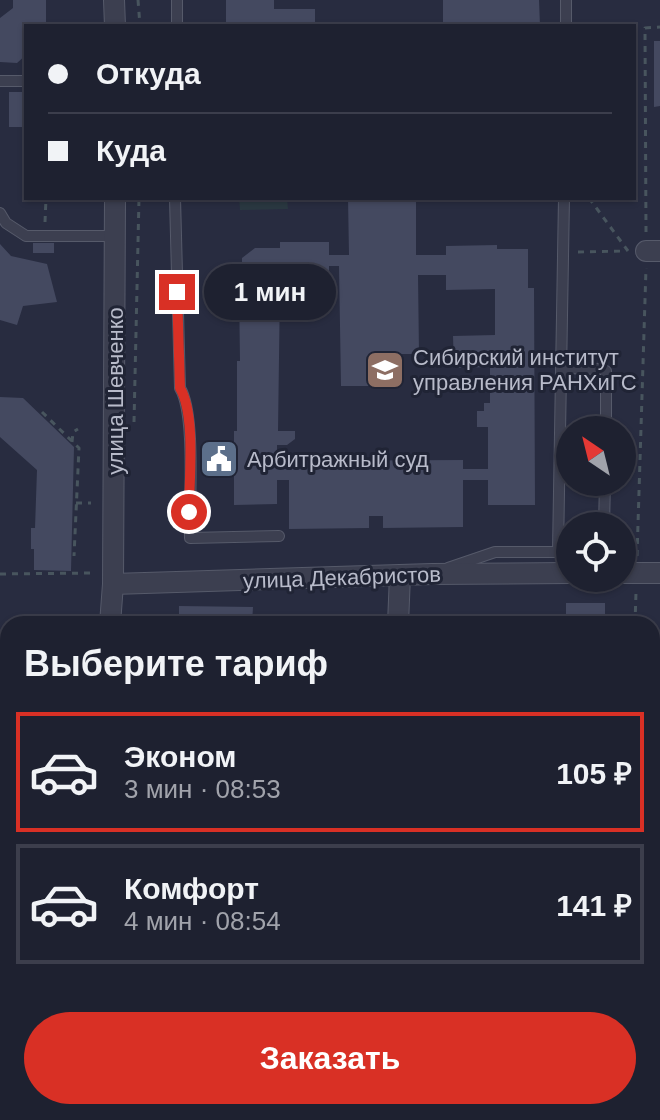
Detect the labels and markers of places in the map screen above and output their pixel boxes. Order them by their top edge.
place label: Сибирский институт управления РАНХиГС [413,345,637,395]
school or university icon: Сибирский институт управления РАНХиГС [364,349,406,391]
public building icon: Арбитражный суд [198,438,240,480]
place label: Арбитражный суд [247,447,429,472]

